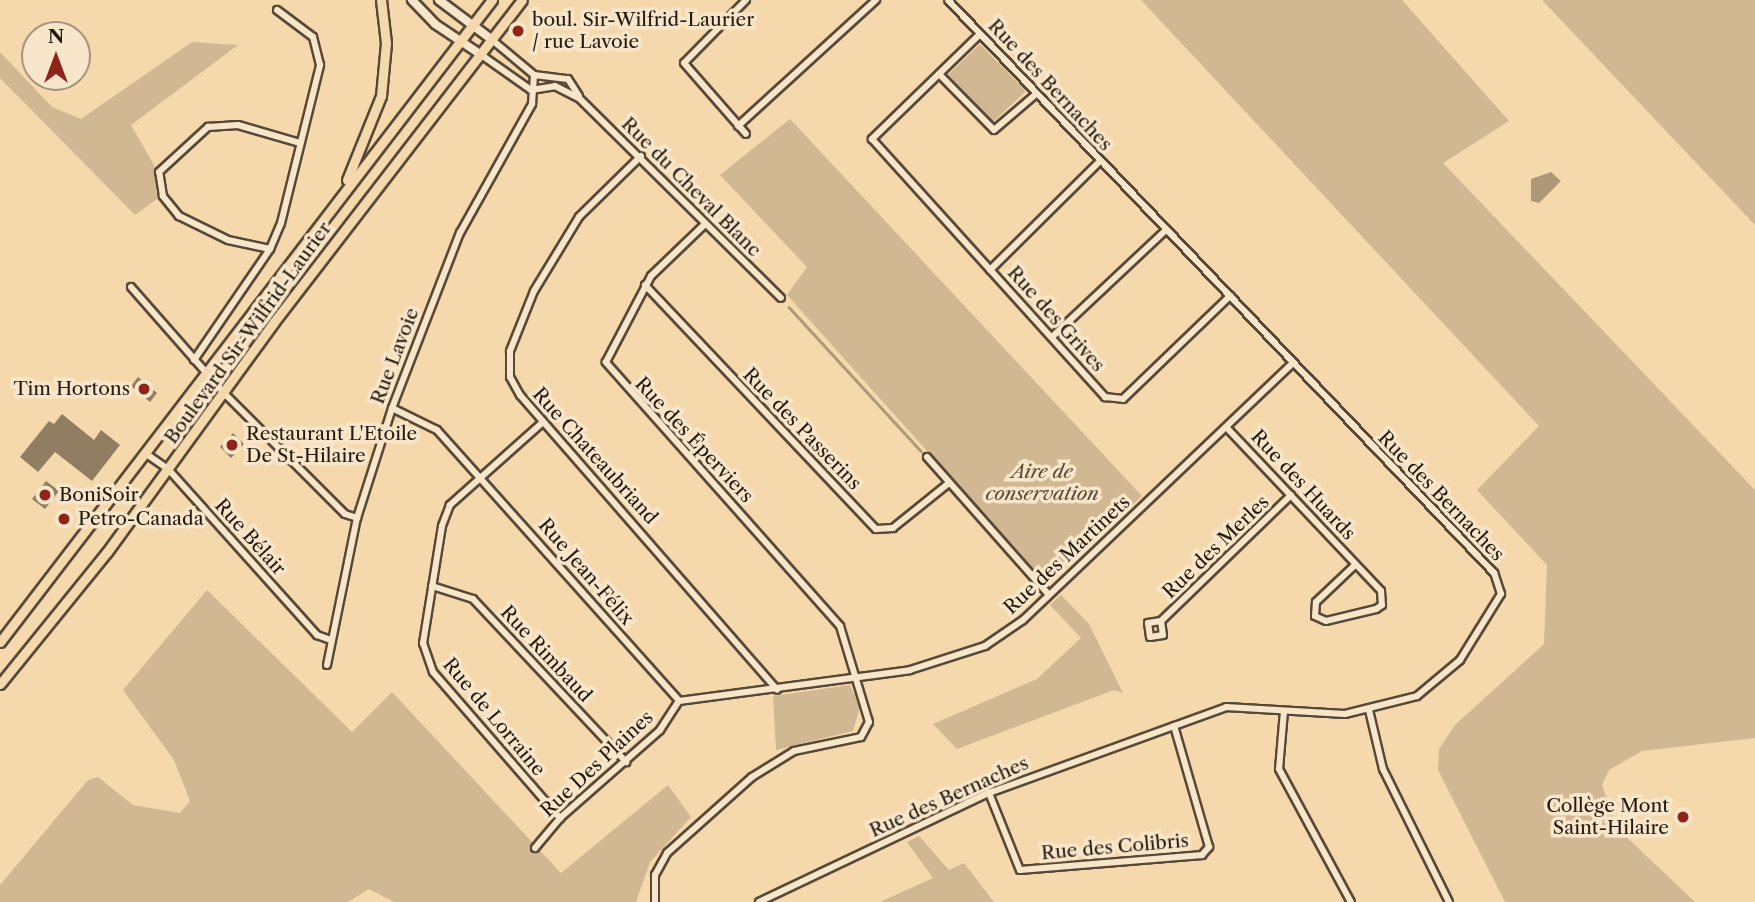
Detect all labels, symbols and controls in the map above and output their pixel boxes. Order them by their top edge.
place label: boul. Sir-Wilfrid-Laurier / rue Lavoie [532,9,754,53]
street label: Rue des Bernaches [983,15,1117,155]
north arrow [21,21,91,91]
marker: boul. Sir-Wilfrid-Laurier / rue Lavoie [510,23,526,39]
text: N [48,25,64,48]
street label: Rue du Cheval Blanc [617,113,765,261]
street label: Boulevard Sir-Wilfrid-Laurier [160,218,336,448]
street label: Rue des Grives [1003,261,1109,377]
street label: Rue Lavoie [366,305,424,407]
street label: Rue des Passerins [738,363,866,495]
street label: Rue des Éperviers [630,373,758,507]
place label: Tim Hortons [14,378,130,400]
marker: Tim Hortons [136,381,152,397]
street label: Rue Chateaubriand [528,383,662,529]
place label: Restaurant L'Etoile De St-Hilaire [246,423,417,467]
street label: Rue des Huards [1246,425,1360,545]
street label: Rue des Bernaches [1373,426,1509,566]
marker: Restaurant L'Etoile De St-Hilaire [224,437,240,453]
park label: Aire de conservation [985,461,1099,505]
place label: BoniSoir [59,484,138,506]
marker: BoniSoir [37,487,53,503]
street label: Rue des Martinets [999,491,1135,619]
street label: Rue des Merles [1158,491,1274,603]
street label: Rue Bélair [210,494,290,580]
place label: Petro-Canada [78,508,204,530]
marker: Petro-Canada [56,511,72,527]
street label: Rue Jean-Félix [534,514,638,630]
street label: Rue Rimbaud [496,601,596,707]
street label: Rue de Lorraine [438,653,550,781]
street label: Rue Des Plaines [536,706,658,822]
street label: Rue des Bernaches [866,752,1032,842]
place label: Collège Mont Saint-Hilaire [1546,795,1669,839]
marker: Collège Mont Saint-Hilaire [1675,809,1691,825]
street label: Rue des Colibris [1040,829,1190,865]

